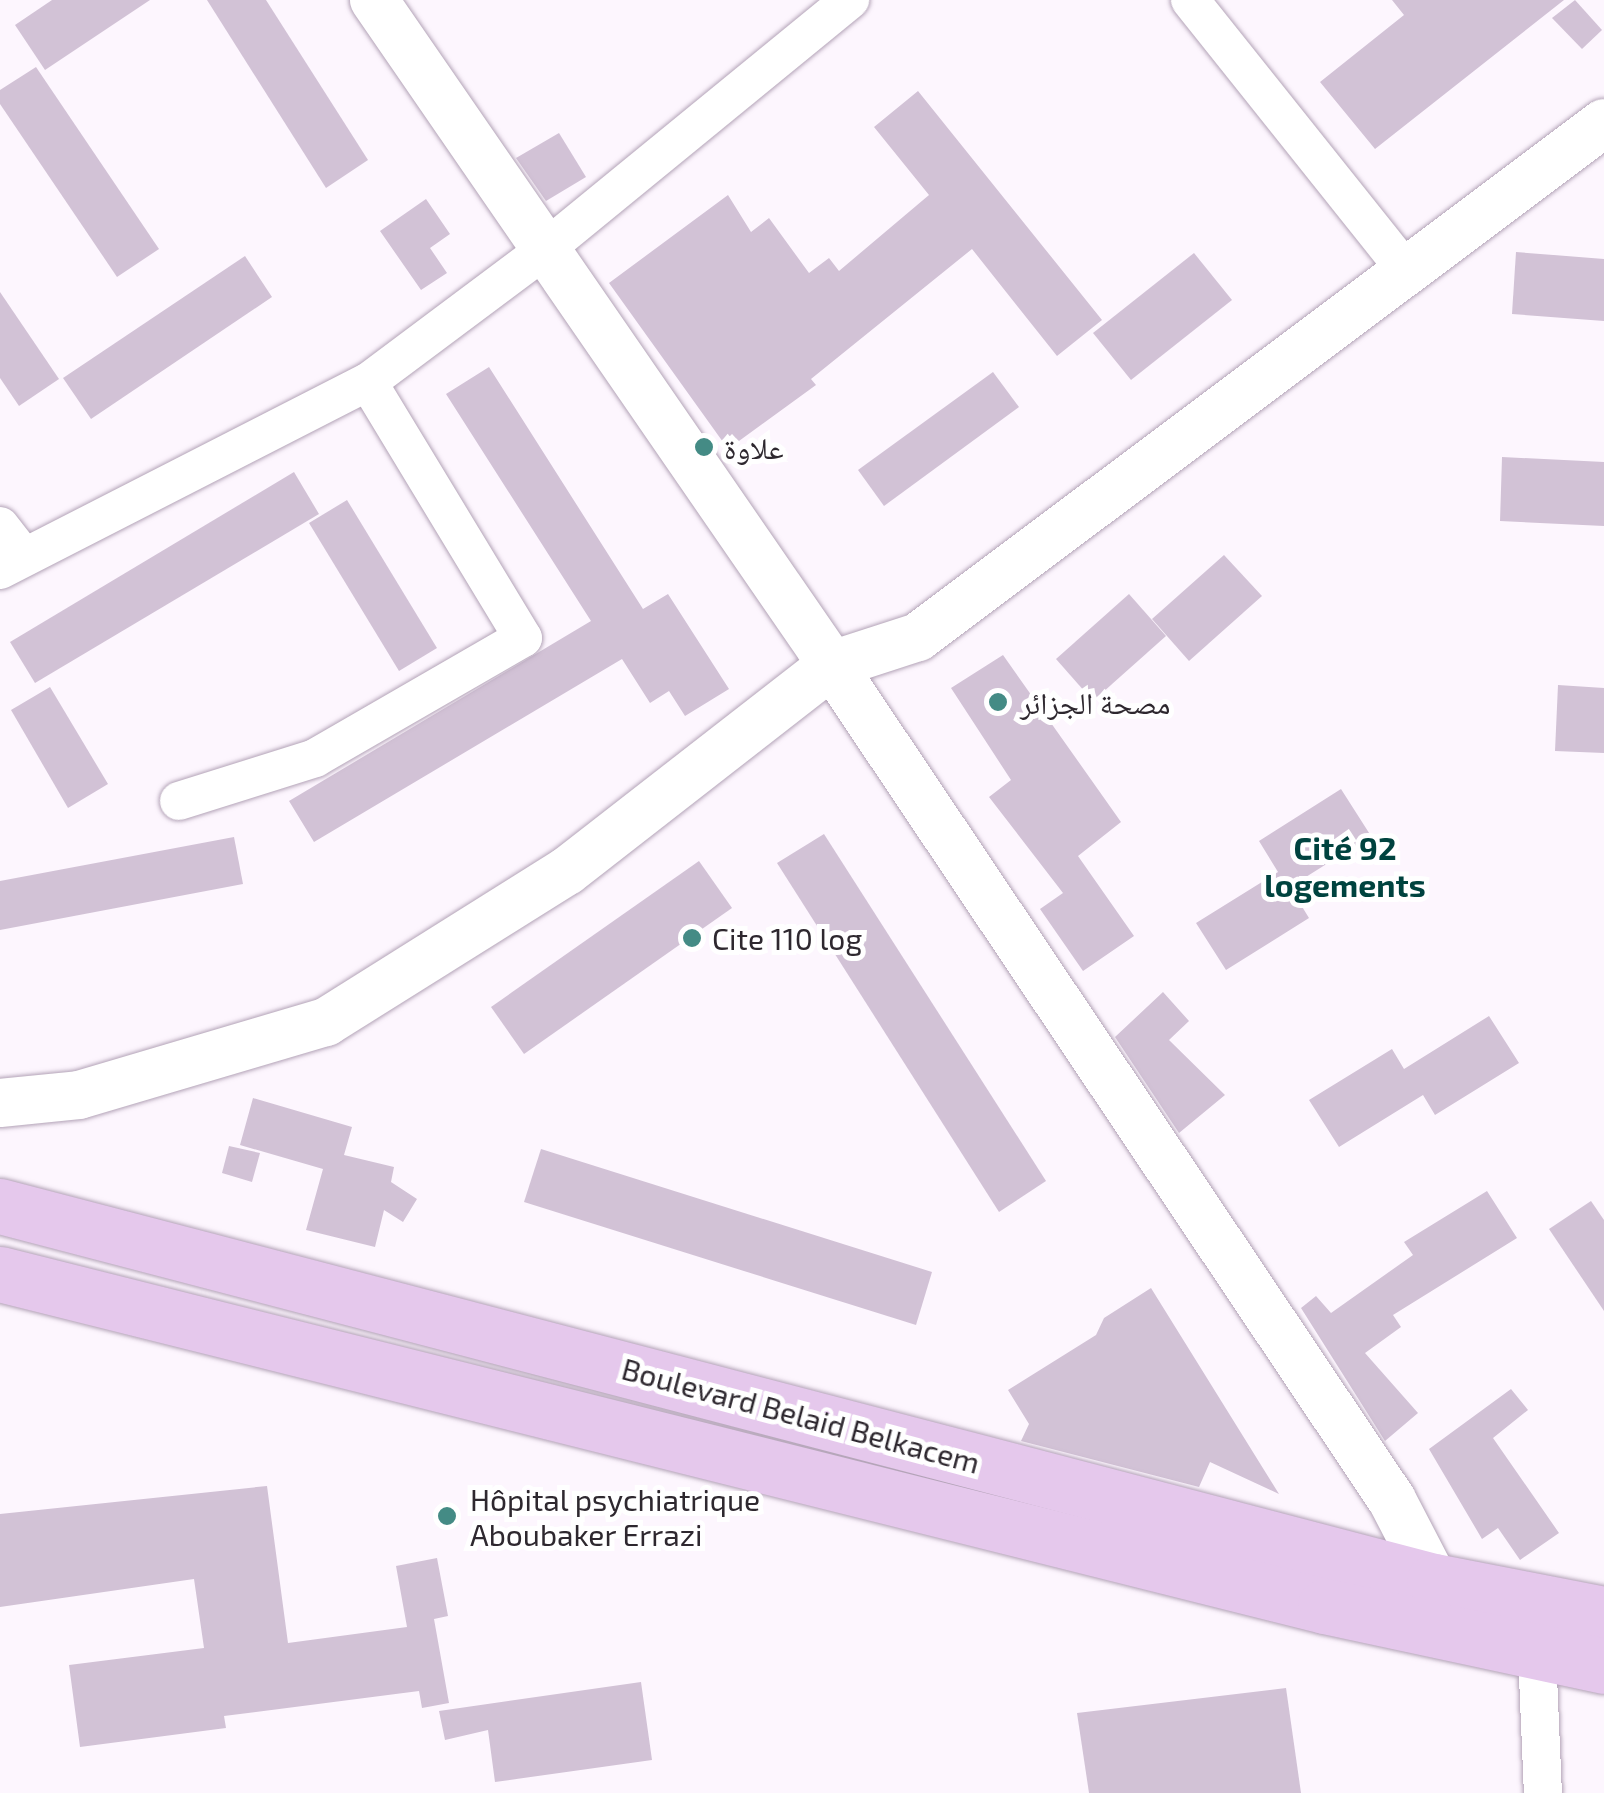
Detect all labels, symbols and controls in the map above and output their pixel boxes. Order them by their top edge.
place label: علاوة [724,429,784,465]
marker: علاوة [693,436,715,458]
place label: مصحة الجزائر [1020,684,1170,720]
marker: مصحة الجزائر [985,689,1011,715]
district label: Cité 92 logements [1264,829,1426,904]
place label: Cite 110 log [712,920,862,956]
marker: Cite 110 log [681,927,703,949]
street label: Boulevard Belaid Belkacem [618,1350,984,1480]
place label: Hôpital psychiatrique Aboubaker Errazi [470,1481,761,1552]
marker: Hôpital psychiatrique Aboubaker Errazi [434,1503,460,1529]

